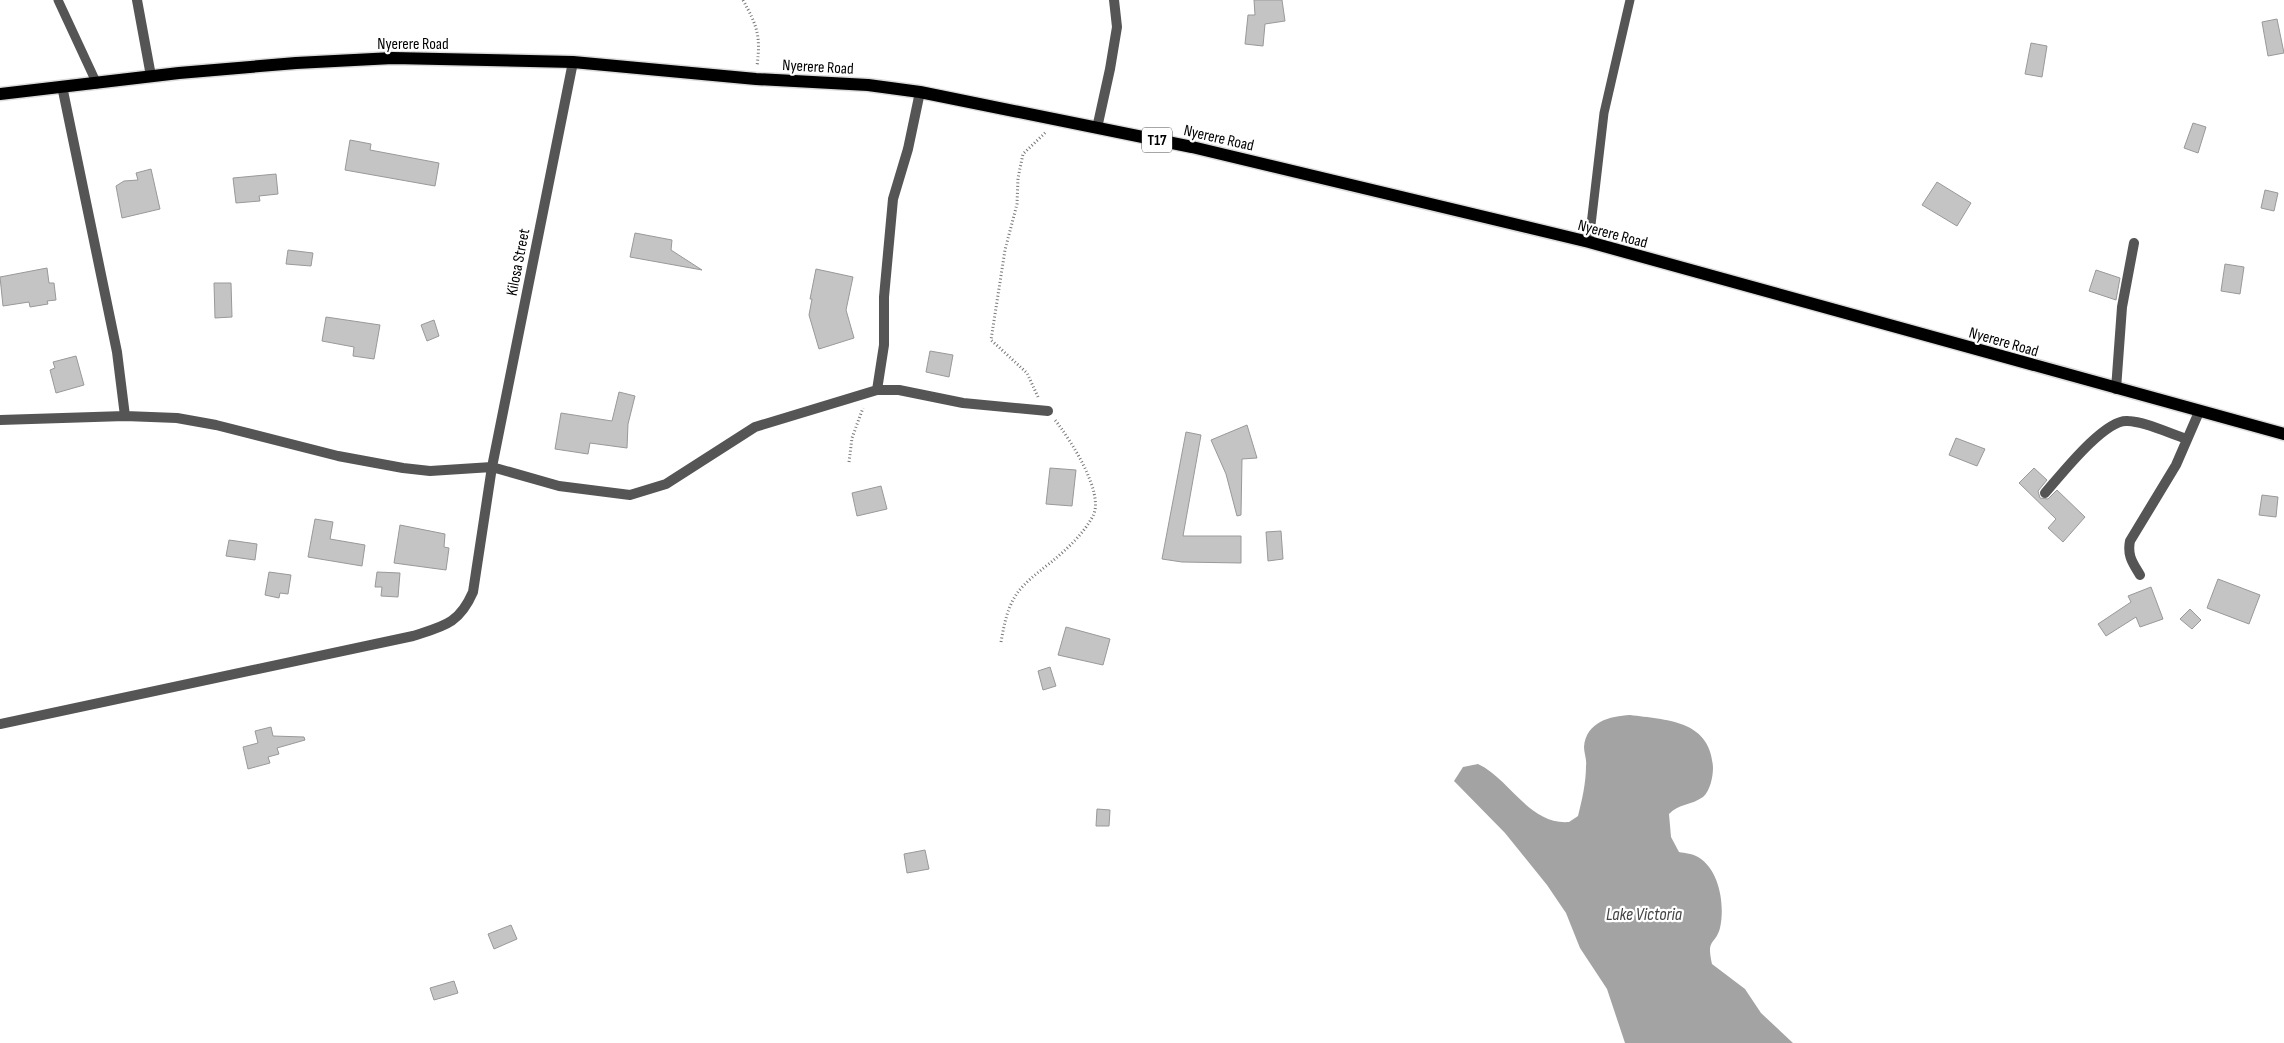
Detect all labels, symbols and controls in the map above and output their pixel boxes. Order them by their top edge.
street label: Nyerere Road [377,35,449,54]
street label: Nyerere Road [782,56,854,79]
street label: Nyerere Road [1182,121,1256,156]
road number: T17 [1142,128,1172,152]
street label: Nyerere Road [1576,216,1650,253]
street label: Kilosa Street [503,227,534,297]
street label: Nyerere Road [1967,323,2041,361]
water label: Lake Victoria [1606,904,1683,925]

